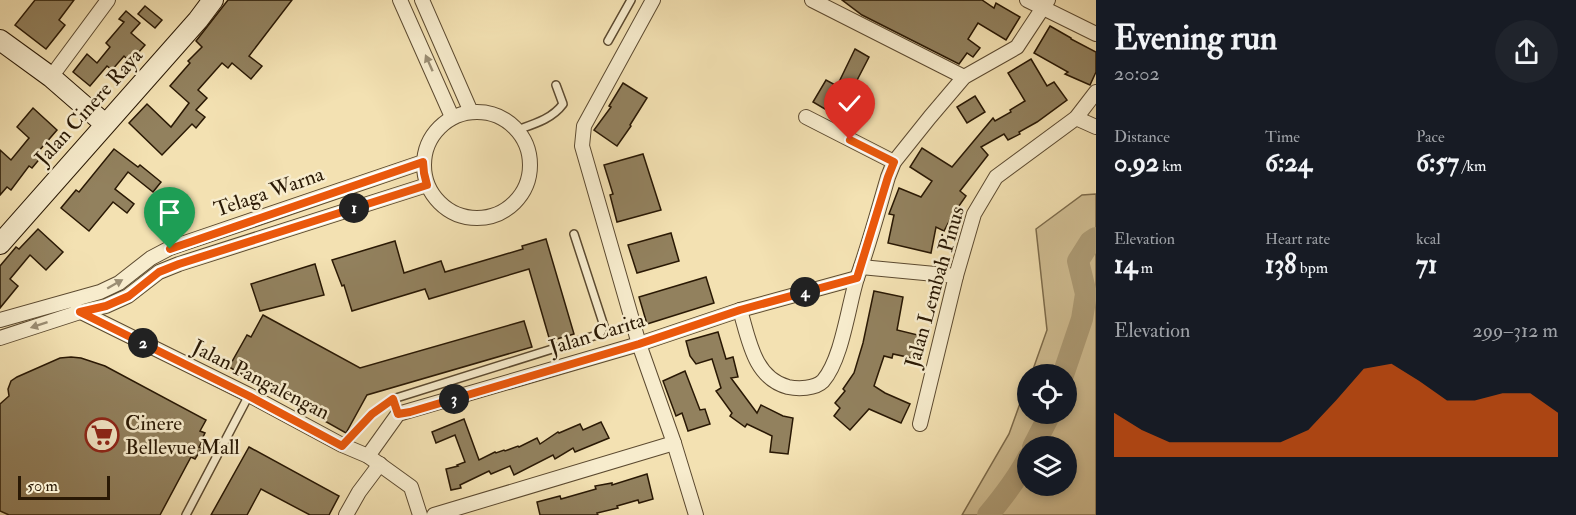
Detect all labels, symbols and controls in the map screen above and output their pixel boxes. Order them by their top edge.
text: Evening run [1114,18,1277,59]
button: share [1495,20,1558,83]
street label: Jalan Cinere Raya [29,42,149,172]
one-way arrow [424,55,433,72]
text: 20:02 [1114,61,1160,86]
pin [824,78,875,140]
icon: check [833,87,866,120]
text: Distance [1114,127,1170,147]
text: Time [1265,127,1300,147]
text: Pace [1416,127,1445,147]
text: 0.92 [1114,147,1159,179]
text: 6:24 [1265,147,1312,179]
text: 6:57 [1416,147,1459,179]
text: km [1159,156,1182,176]
text: /km [1459,156,1486,176]
street label: Telaga Warna [210,160,328,223]
pin [144,187,195,249]
pin: 1 [339,193,369,223]
icon: arrive [153,196,186,229]
text: 1 [351,198,357,218]
street label: Jalan Lembah Pinus [899,203,971,372]
text: Elevation [1114,229,1175,249]
text: Heart rate [1265,229,1330,249]
text: kcal [1416,229,1441,249]
text: 14 [1114,249,1137,281]
text: 138 [1265,249,1296,281]
text: 71 [1416,249,1437,281]
text: m [1137,258,1153,278]
text: bpm [1296,258,1328,278]
pin: 4 [790,277,820,307]
one-way arrow [107,279,124,289]
text: 4 [801,282,809,302]
street label: Jalan Carita [545,307,648,362]
text: Elevation [1114,318,1190,343]
text: 299–312 m [1473,318,1558,343]
one-way arrow [30,321,48,330]
pin: 2 [128,328,158,358]
text: 2 [139,333,147,353]
street label: Jalan Pangalengan [187,333,334,426]
map controls [1017,364,1077,496]
button: locate [1017,364,1077,424]
pin: 3 [439,384,469,414]
text: 3 [451,389,457,409]
place label: Cinere Bellevue Mall [125,410,240,461]
supermarket icon: Cinere Bellevue Mall [84,417,120,453]
button: layers [1017,436,1077,496]
scale bar [18,473,110,500]
text: 50 m [27,476,58,496]

